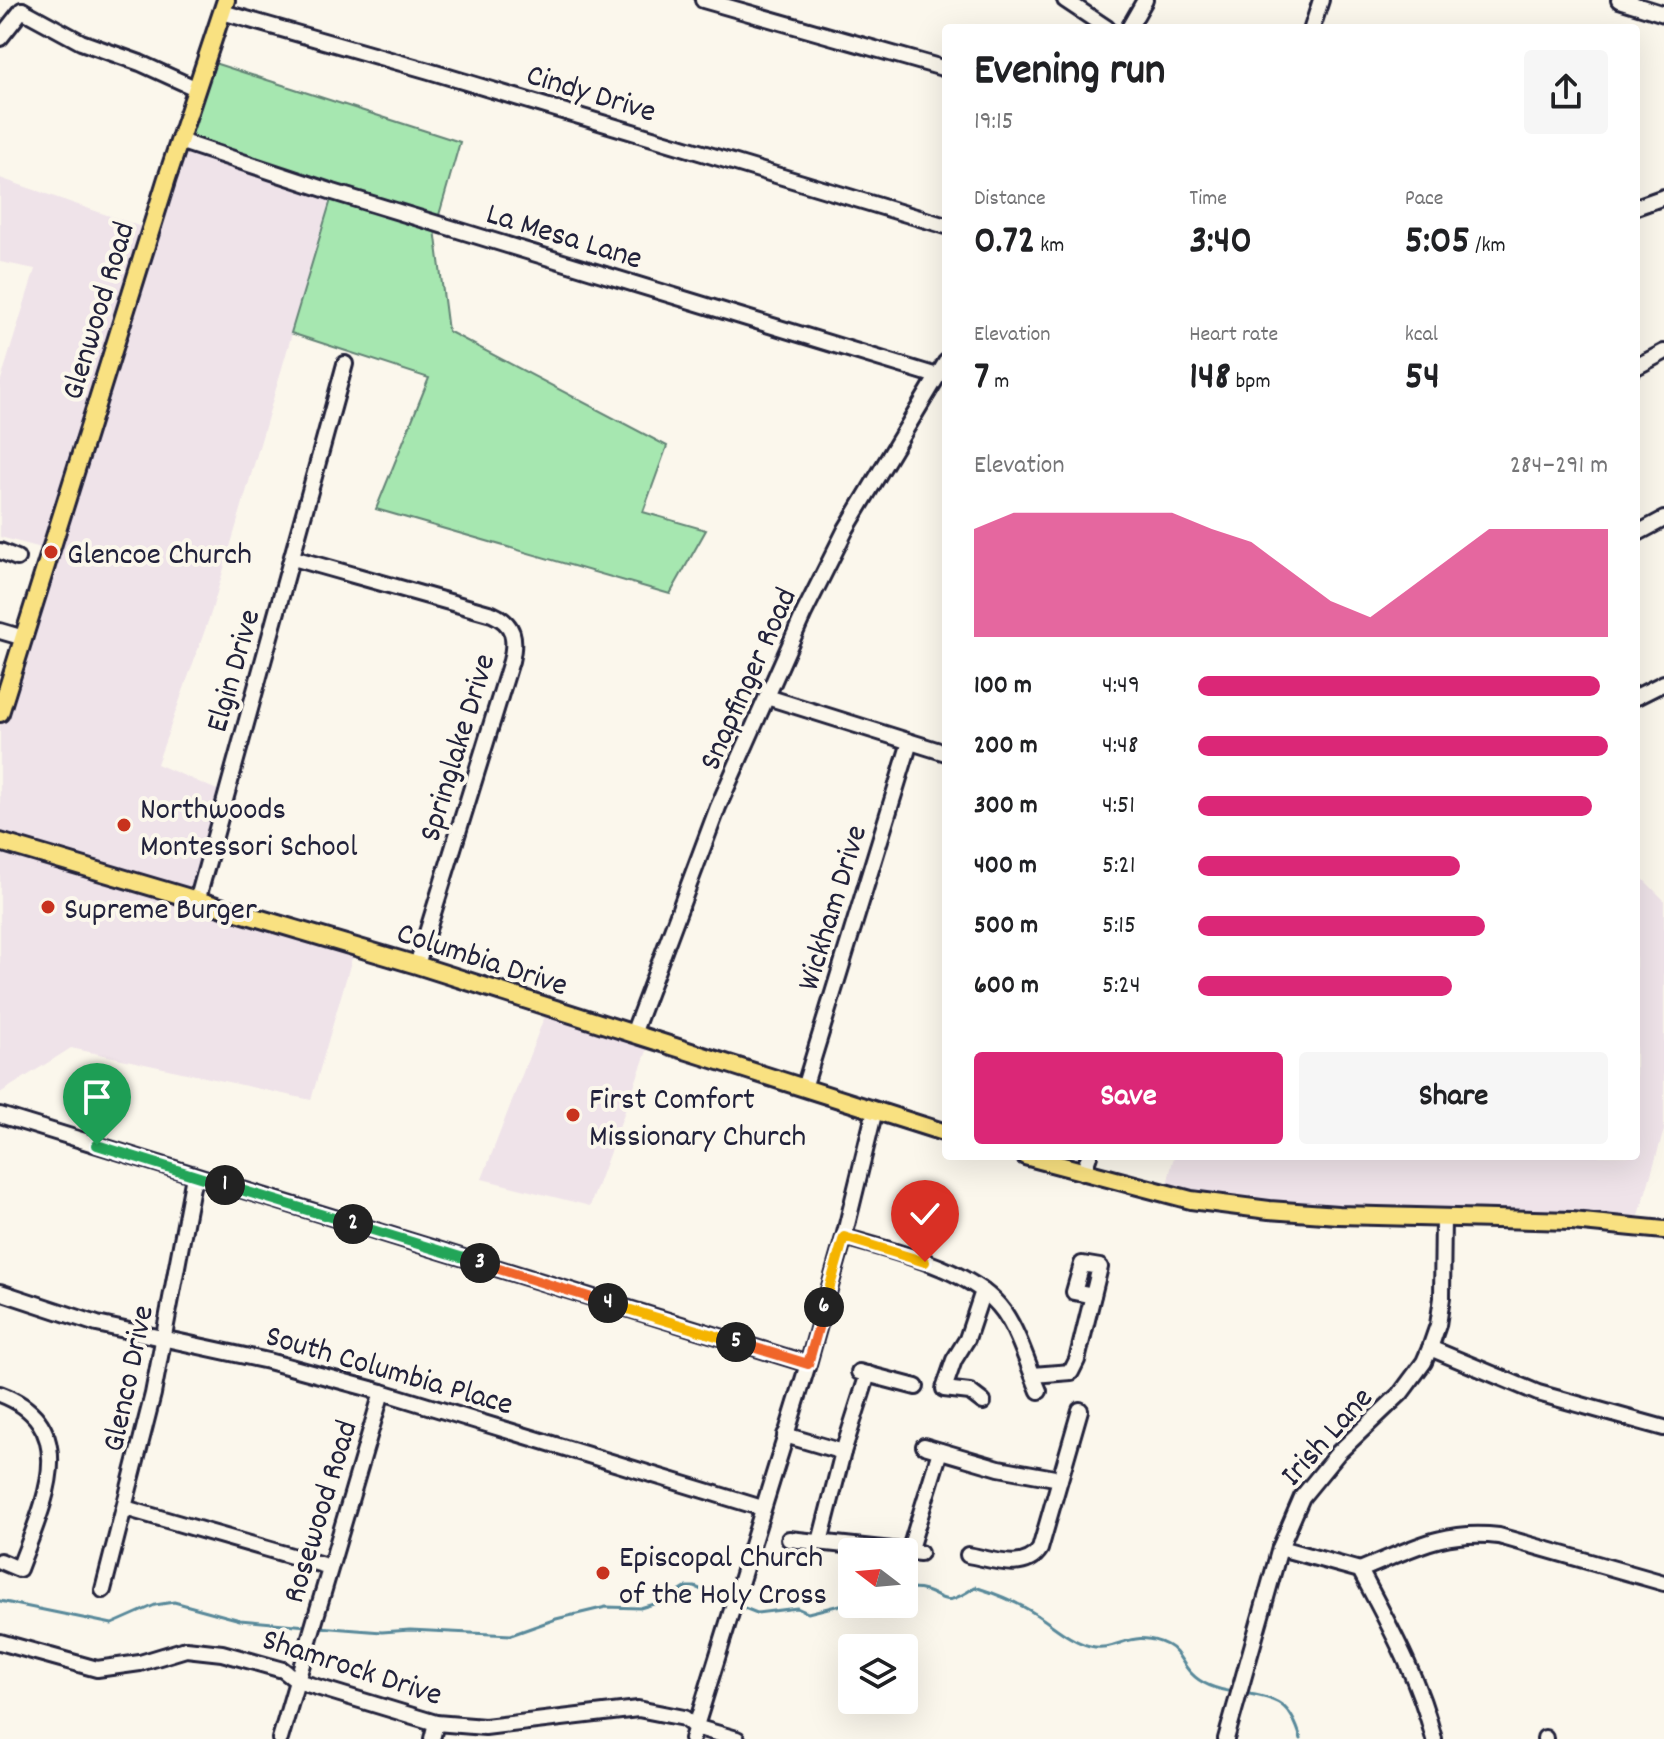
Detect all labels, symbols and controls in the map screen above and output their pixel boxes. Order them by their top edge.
text: Evening run [974,42,1165,105]
button: share [1524,50,1608,134]
street label: Cindy Drive [520,54,661,137]
text: 19:15 [974,104,1014,141]
text: Distance [974,184,1046,215]
text: Time [1189,184,1227,215]
text: Pace [1405,184,1444,215]
street label: La Mesa Lane [480,193,647,284]
text: 0.72 [974,215,1035,272]
text: 3:40 [1189,215,1252,272]
text: 5:05 [1405,215,1470,272]
street label: Glenwood Road [52,217,150,406]
text: km [1035,231,1064,262]
text: /km [1470,231,1506,262]
text: Elevation [974,320,1051,351]
text: Heart rate [1189,320,1278,351]
text: kcal [1405,320,1438,351]
text: 7 [974,351,989,408]
text: 148 [1189,351,1231,408]
text: 54 [1405,351,1440,408]
text: m [989,367,1009,398]
text: bpm [1231,367,1271,398]
text: Elevation [974,448,1064,485]
text: 284–291 m [1510,448,1608,485]
place label: Glencoe Church [67,534,252,580]
marker: Glencoe Church [42,543,60,561]
street label: Snapfinger Road [690,581,811,779]
street label: Elgin Drive [196,605,275,738]
street label: Springlake Drive [409,649,510,848]
text: 100 m [974,668,1032,705]
text: 4:49 [1102,668,1140,705]
text: 200 m [974,728,1038,765]
text: 4:48 [1102,728,1138,765]
text: 300 m [974,788,1038,825]
text: 4:51 [1102,788,1135,825]
place label: Northwoods Montessori School [140,789,358,872]
marker: Northwoods Montessori School [115,816,133,834]
street label: Wickham Drive [788,820,882,997]
text: 400 m [974,848,1037,885]
text: 5:21 [1102,848,1135,885]
place label: Supreme Burger [64,889,257,935]
marker: Supreme Burger [39,898,57,916]
text: 500 m [974,908,1038,945]
text: 5:15 [1102,908,1136,945]
street label: Columbia Drive [390,913,573,1011]
text: 600 m [974,968,1039,1005]
text: 5:24 [1102,968,1141,1005]
button: Save [974,1052,1283,1144]
button: Share [1299,1052,1608,1144]
pin [63,1063,131,1145]
icon: arrive [75,1075,119,1119]
place label: First Comfort Missionary Church [589,1079,806,1162]
marker: First Comfort Missionary Church [564,1106,582,1124]
pin: 1 [205,1165,245,1205]
text: 1 [223,1169,227,1200]
pin [891,1180,959,1262]
icon: check [903,1192,947,1236]
pin: 2 [333,1204,373,1244]
text: 2 [348,1208,358,1239]
pin: 3 [460,1243,500,1283]
text: 3 [475,1247,485,1278]
pin: 4 [588,1283,628,1323]
text: 4 [603,1287,613,1318]
pin: 6 [804,1287,844,1327]
text: 6 [819,1291,829,1322]
street label: Glenco Drive [93,1302,169,1457]
street label: South Columbia Place [259,1315,518,1430]
pin: 5 [716,1322,756,1362]
text: 5 [731,1326,741,1357]
street label: Irish Lane [1271,1378,1386,1498]
street label: Rosewood Road [273,1416,372,1609]
place label: Episcopal Church of the Holy Cross [619,1537,827,1620]
north arrow [838,1538,918,1618]
map controls [838,1538,918,1714]
marker: Episcopal Church of the Holy Cross [594,1564,612,1582]
street label: Shamrock Drive [255,1619,447,1721]
button: layers [838,1634,918,1714]

